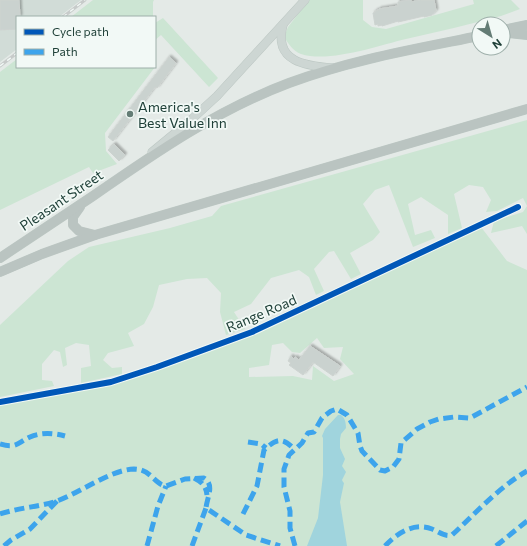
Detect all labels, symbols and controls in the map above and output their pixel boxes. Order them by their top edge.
legend [16,16,156,68]
north arrow [471,16,511,56]
text: Cycle path [52,24,109,38]
text: N [490,37,505,52]
text: Path [52,44,78,58]
place label: America's Best Value Inn [138,98,227,131]
marker: America's Best Value Inn [125,109,135,119]
street label: Pleasant Street [16,166,106,234]
street label: Range Road [223,291,299,335]

